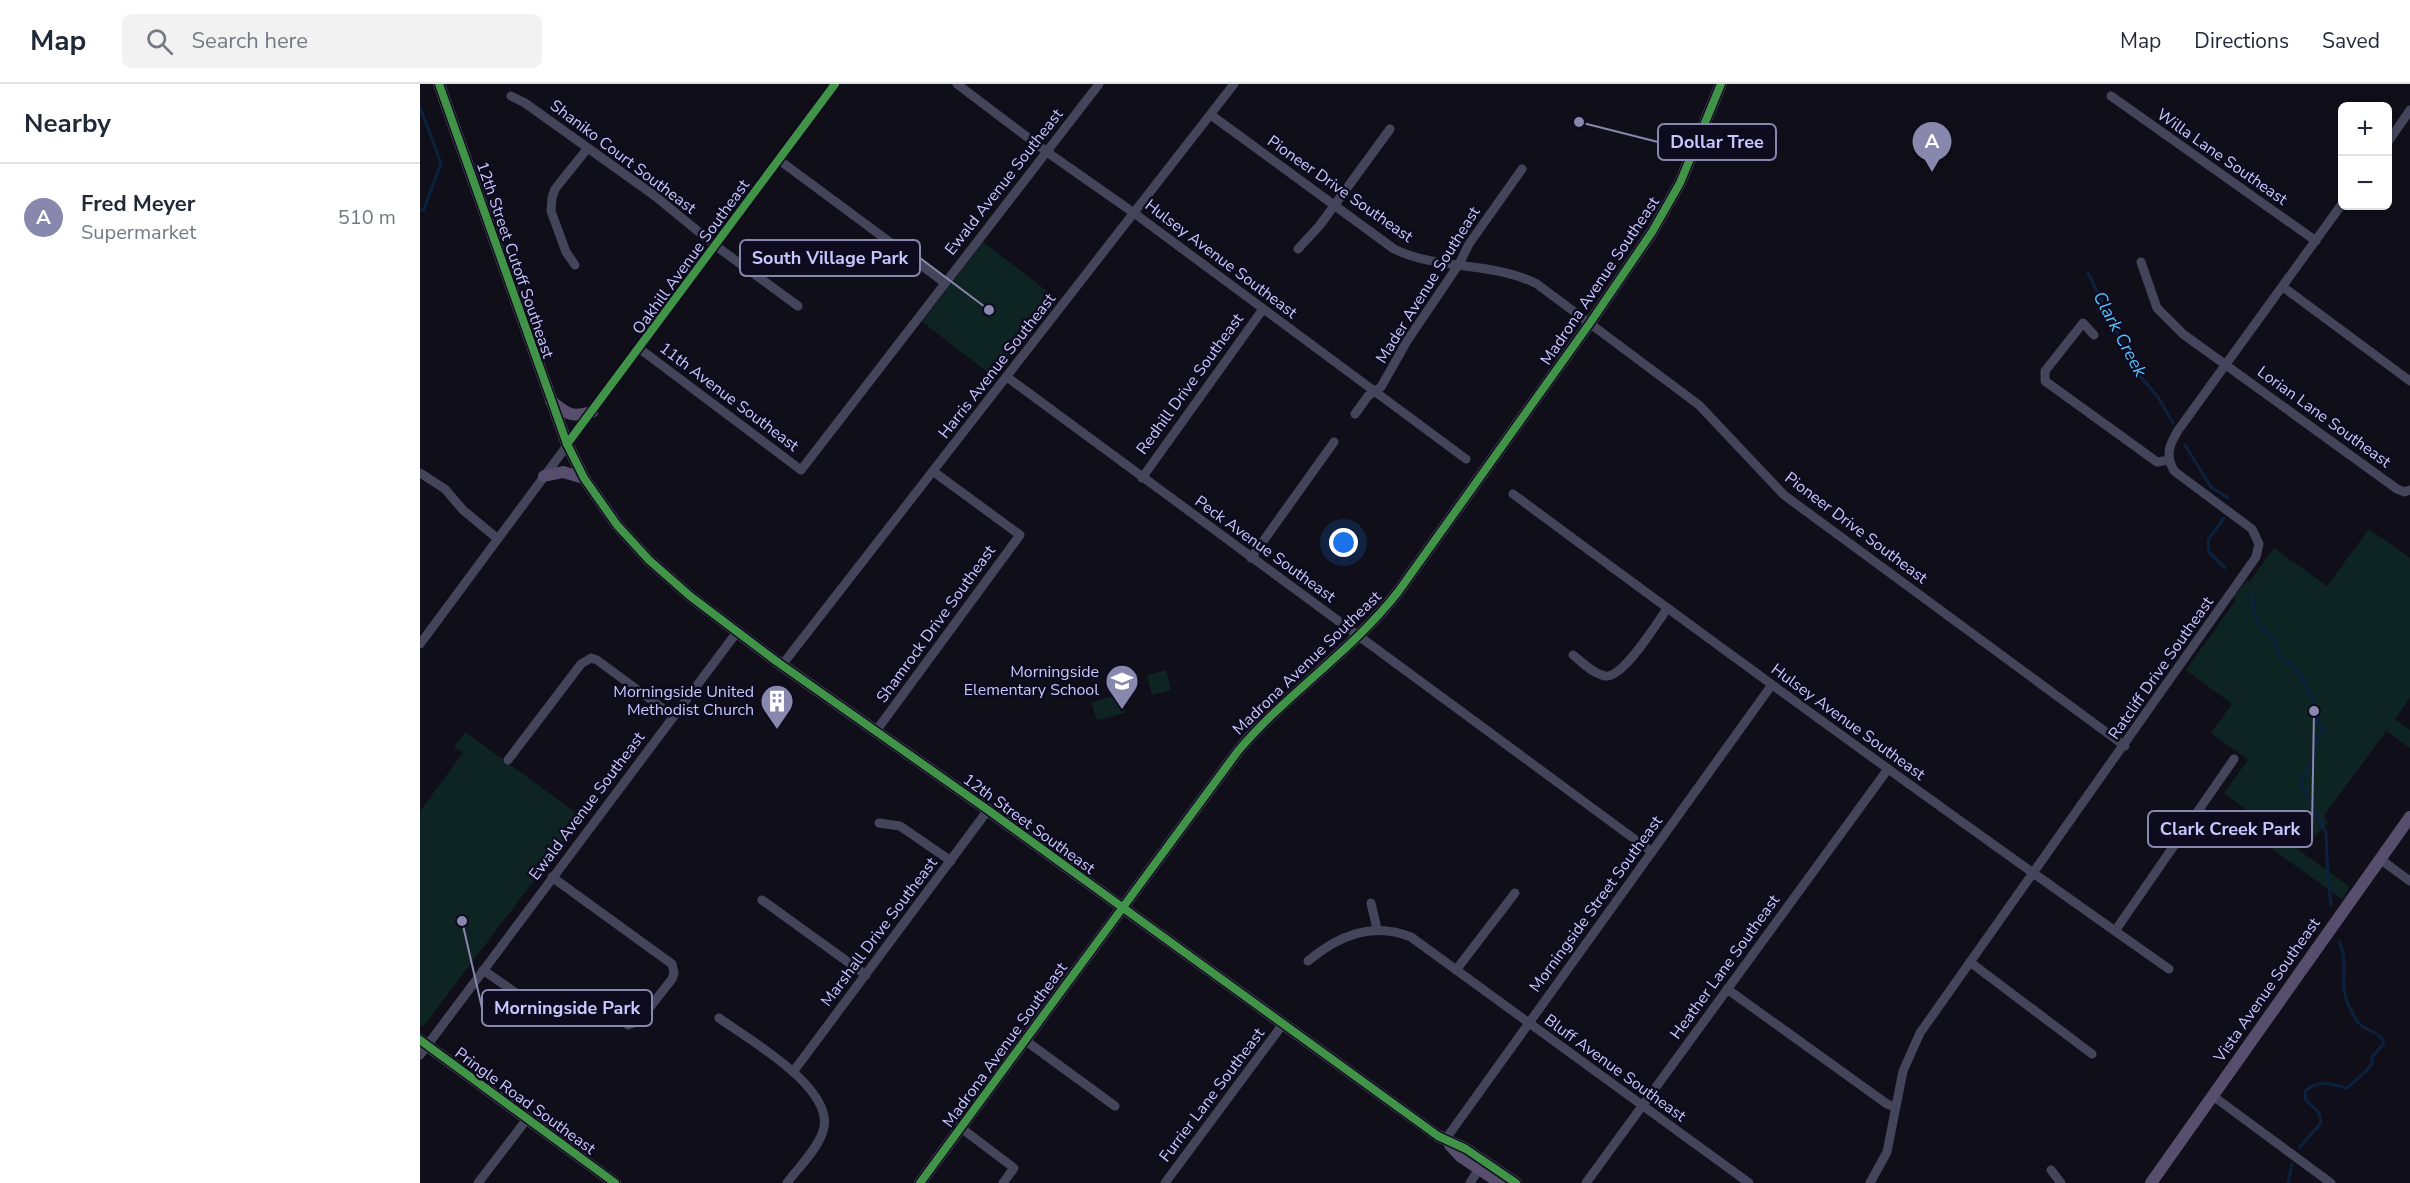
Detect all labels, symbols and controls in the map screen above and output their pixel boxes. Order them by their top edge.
search box [122,14,542,68]
text: Map [30,22,86,60]
icon: search [143,25,176,58]
text: Search here [191,26,308,56]
text: Map [2120,27,2161,55]
text: Directions [2194,27,2289,55]
text: Saved [2322,27,2380,55]
street label: Shaniko Court Southeast [545,95,701,219]
map controls [2338,102,2392,210]
button: + [2338,102,2392,156]
street label: Ewald Avenue Southeast [940,104,1068,260]
street label: Willa Lane Southeast [2152,104,2292,211]
text: Nearby [24,106,111,141]
pin: A [1912,122,1952,172]
callout: Dollar Tree [1658,124,1776,160]
street label: Pioneer Drive Southeast [1263,130,1418,248]
text: Dollar Tree [1670,130,1764,154]
button: − [2338,156,2392,210]
street label: 12th Street Cutoff Southeast [471,159,559,362]
street label: Oakhill Avenue Southeast [627,175,755,339]
text: Fred Meyer [81,189,195,219]
street label: Madrona Avenue Southeast [1535,192,1665,370]
street label: Hulsey Avenue Southeast [1140,194,1302,324]
street label: Mader Avenue Southeast [1371,202,1486,368]
text: A [36,204,51,231]
text: 510 m [338,204,396,231]
text: Supermarket [81,219,196,246]
callout: South Village Park [740,240,920,276]
text: South Village Park [752,246,909,270]
water label: Clark Creek [2087,287,2153,382]
street label: Harris Avenue Southeast [933,288,1061,443]
street label: Redhill Drive Southeast [1131,309,1249,459]
street label: 11th Avenue Southeast [655,337,803,457]
street label: Lorian Lane Southeast [2253,361,2396,473]
street label: Pioneer Drive Southeast [1780,467,1932,589]
street label: Peck Avenue Southeast [1190,490,1340,608]
your location [1329,528,1358,557]
street label: Shamrock Drive Southeast [871,540,1001,707]
street label: Madrona Avenue Southeast [1228,586,1386,740]
street label: Ratcliff Drive Southeast [2103,592,2219,744]
street label: Hulsey Avenue Southeast [1767,659,1930,786]
place label: Morningside Elementary School [964,661,1099,701]
school or university icon: Morningside Elementary School [1104,663,1140,710]
place label: Morningside United Methodist Church [613,681,754,721]
building icon: Morningside United Methodist Church [759,683,795,730]
street label: Ewald Avenue Southeast [524,727,650,885]
street label: 12th Street Southeast [958,769,1100,880]
street label: Morningside Street Southeast [1524,811,1668,997]
callout: Clark Creek Park [2148,811,2312,847]
text: Clark Creek Park [2160,817,2301,841]
street label: Marshall Drive Southeast [816,853,943,1011]
street label: Heather Lane Southeast [1665,890,1785,1044]
street label: Vista Avenue Southeast [2208,913,2325,1067]
street label: Madrona Avenue Southeast [938,958,1073,1132]
callout: Morningside Park [482,990,652,1026]
text: Morningside Park [494,996,640,1020]
street label: Bluff Avenue Southeast [1540,1009,1691,1127]
street label: Furrier Lane Southeast [1154,1023,1270,1167]
street label: Pringle Road Southeast [450,1042,600,1160]

